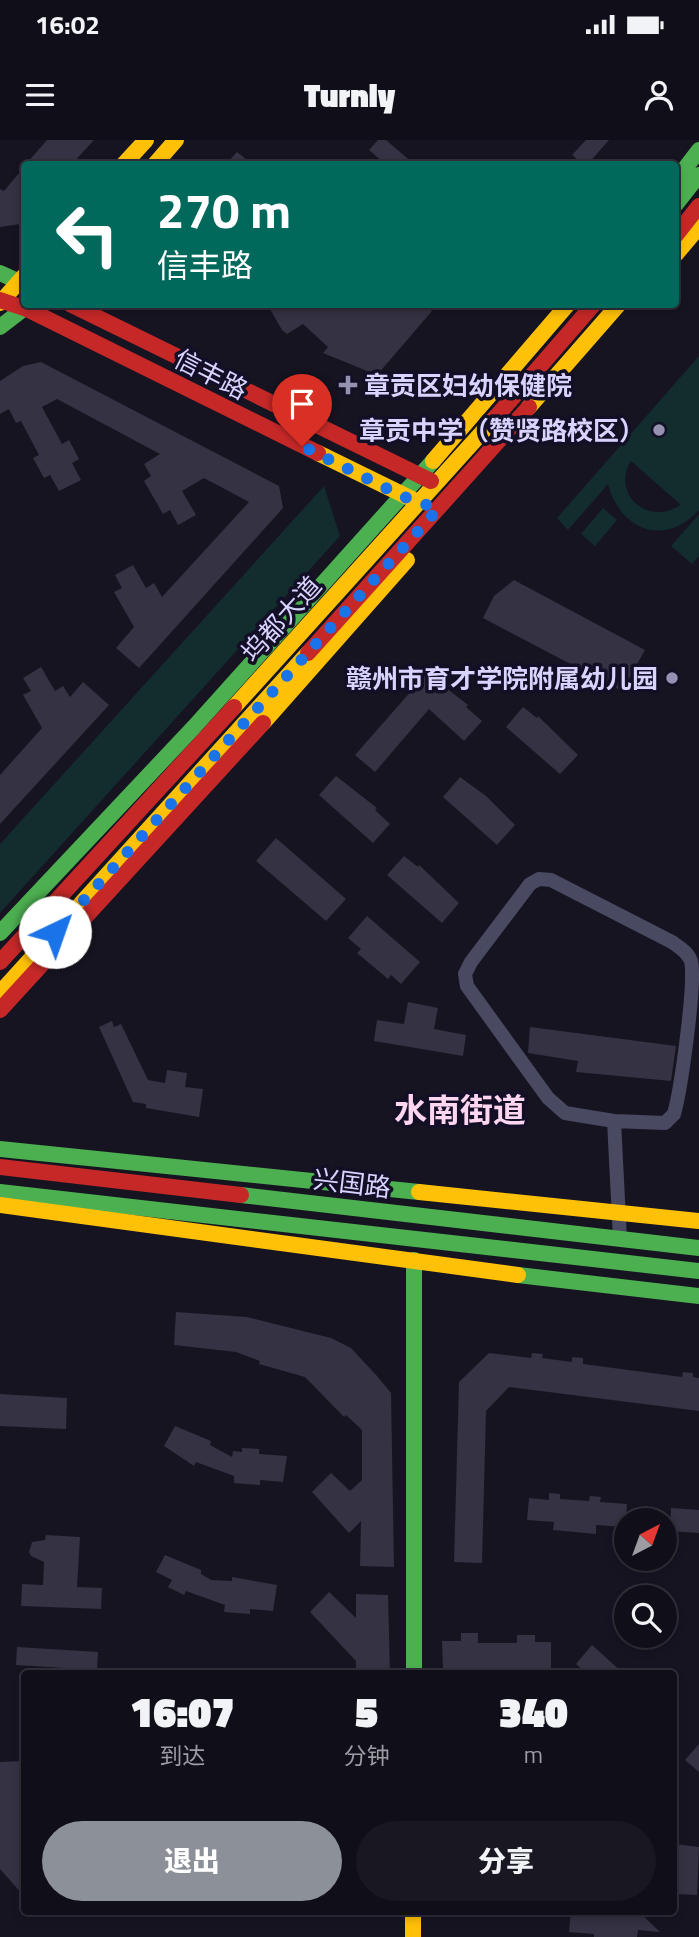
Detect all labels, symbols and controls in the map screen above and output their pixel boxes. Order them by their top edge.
text: 16:02 [35,5,100,44]
text: Turnly [304,71,395,119]
icon: menu [21,76,59,114]
icon: person [640,76,678,114]
text: 270 m [157,172,291,247]
icon: left [42,189,133,280]
text: 信丰路 [157,241,253,289]
street label: 信丰路 [167,339,255,409]
place label: 章贡区妇幼保健院 [364,366,572,405]
pin [272,374,332,446]
marker: 章贡区妇幼保健院 [338,375,358,395]
icon: arrive [283,385,321,423]
place label: 章贡中学（赞贤路校区） [359,411,645,450]
marker: 章贡中学（赞贤路校区） [651,422,667,438]
street label: 坞都大道 [232,567,330,671]
place label: 赣州市育才学院附属幼儿园 [346,659,658,698]
marker: 赣州市育才学院附属幼儿园 [664,670,680,686]
position arrow [18,895,92,969]
district label: 水南街道 [394,1085,526,1135]
street label: 兴国路 [311,1159,393,1207]
north arrow [614,1508,677,1572]
map controls [614,1508,677,1648]
button: search [614,1585,677,1648]
text: 16:07 [130,1679,235,1743]
text: 5 [355,1679,378,1743]
text: 340 [499,1679,568,1743]
text: m [524,1737,543,1772]
text: 到达 [159,1738,205,1773]
text: 分钟 [344,1738,390,1773]
button: 退出 [42,1821,342,1901]
button: 分享 [356,1821,656,1901]

